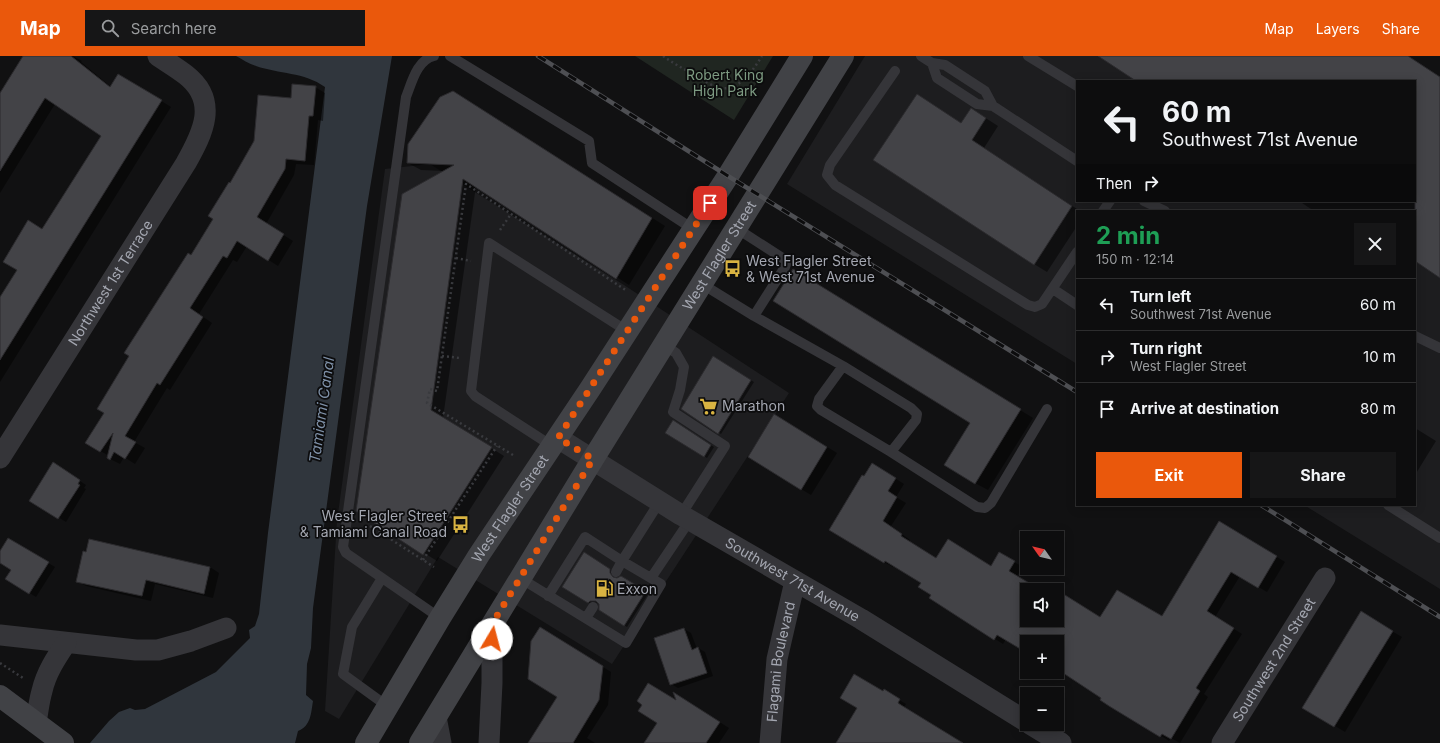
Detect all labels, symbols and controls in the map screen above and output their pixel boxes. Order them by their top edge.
search box [85,10,365,46]
text: Map [20,17,61,40]
icon: search [99,17,121,39]
text: Search here [131,19,216,38]
text: Map [1265,20,1294,37]
text: Layers [1316,20,1360,37]
text: Share [1382,20,1420,37]
park label: Robert King High Park [686,66,764,99]
text: 60 m [1162,95,1231,129]
icon: left [1096,96,1148,148]
text: Southwest 71st Avenue [1162,129,1358,150]
icon: right [1140,172,1162,194]
text: Then [1096,174,1132,193]
pin [693,186,727,220]
icon: arrive [699,192,721,214]
street label: West Flagler Street [678,197,759,313]
street label: Northwest 1st Terrace [64,217,156,349]
text: 2 min [1096,221,1160,250]
button: close [1354,223,1396,265]
text: 150 m · 12:14 [1096,251,1174,267]
place label: West Flagler Street & West 71st Avenue [746,252,875,285]
bus stop icon: West Flagler Street & West 71st Avenue [723,259,743,279]
text: Turn left [1130,287,1191,306]
icon: left [1096,294,1118,316]
text: 60 m [1360,295,1396,314]
text: Southwest 71st Avenue [1130,306,1272,322]
text: Turn right [1130,339,1202,358]
icon: right [1096,346,1118,368]
text: 10 m [1363,347,1396,366]
water label: Tamiami Canal [305,355,338,464]
text: West Flagler Street [1130,358,1247,374]
supermarket icon: Marathon [699,396,719,416]
place label: Marathon [722,397,785,414]
icon: arrive [1096,398,1118,420]
text: Arrive at destination [1130,399,1279,418]
text: 80 m [1360,399,1396,418]
street label: West Flagler Street [468,451,552,565]
button: Exit [1096,452,1242,498]
button: Share [1250,452,1396,498]
place label: West Flagler Street & Tamiami Canal Road [300,507,447,540]
bus stop icon: West Flagler Street & Tamiami Canal Road [450,514,470,534]
north arrow [1020,531,1064,575]
map controls [1020,531,1064,731]
street label: Southwest 71st Avenue [723,534,863,625]
fuel station icon: Exxon [594,579,614,599]
place label: Exxon [617,580,657,597]
button: sound [1020,583,1064,627]
street label: Southwest 2nd Street [1228,594,1319,725]
street label: Flagami Boulevard [763,600,798,723]
position arrow [471,618,513,660]
button: + [1020,635,1064,679]
button: − [1020,687,1064,731]

